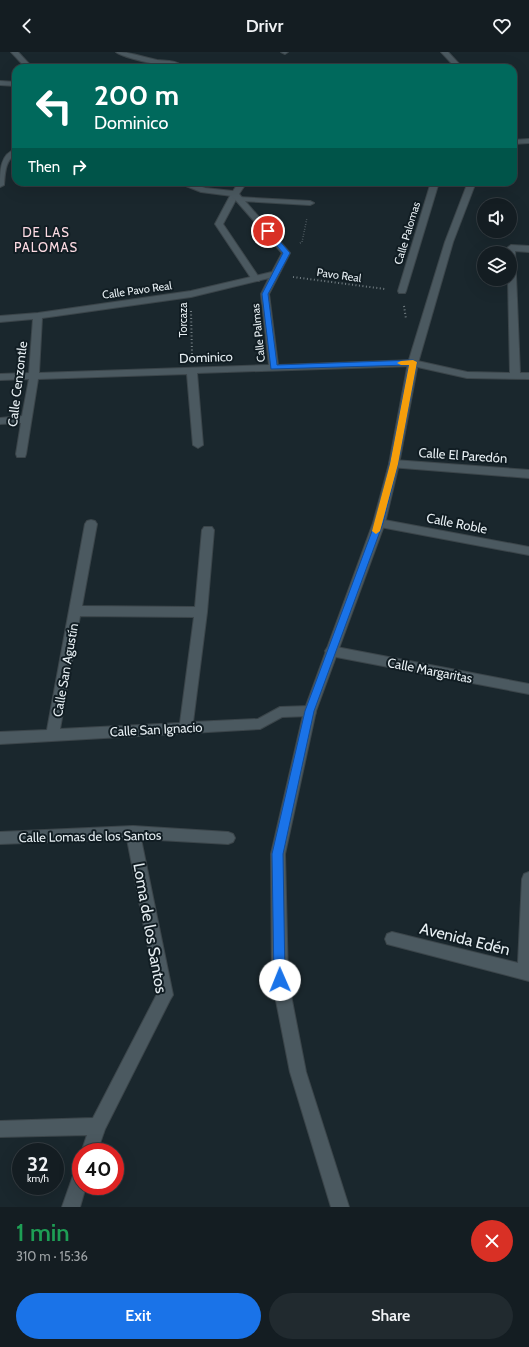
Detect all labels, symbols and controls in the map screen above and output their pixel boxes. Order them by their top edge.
icon: back [16,15,38,37]
text: Drivr [246,15,283,37]
icon: heart [491,15,513,37]
text: 200 m [94,78,179,112]
icon: left [28,80,80,132]
text: Dominico [94,112,168,134]
icon: right [68,156,90,178]
text: Then [28,158,60,176]
map controls [477,198,517,286]
button: sound [477,198,517,238]
street label: Calle Palomas [391,200,423,266]
pin [251,214,285,248]
icon: arrive [257,220,279,242]
district label: DE LAS PALOMAS [14,224,78,255]
button: layers [477,246,517,286]
street label: Pavo Real [316,265,363,285]
street label: Calle Pavo Real [101,278,173,302]
street label: Torcaza [176,302,190,338]
street label: Calle Palmas [248,303,268,363]
street label: Calle Cenzontle [4,340,30,428]
street label: Dominico [179,348,233,366]
street label: Calle El Paredón [418,444,508,466]
street label: Calle Roble [425,509,489,537]
street label: Calle San Agustín [49,622,81,718]
street label: Calle Margaritas [386,654,474,686]
street label: Calle San Ignacio [109,719,203,739]
street label: Calle Lomas de los Santos [19,827,162,845]
street label: Loma de los Santos [129,861,171,995]
street label: Avenida Edén [418,919,512,959]
position arrow [259,959,301,1001]
speed limit sign: 40 [72,1143,124,1195]
text: 32 [27,1152,49,1176]
text: km/h [27,1172,49,1185]
text: 1 min [16,1218,70,1247]
button: close [471,1220,513,1262]
text: 310 m · 15:36 [16,1248,88,1264]
button: Exit [16,1293,261,1339]
button: Share [269,1293,513,1339]

